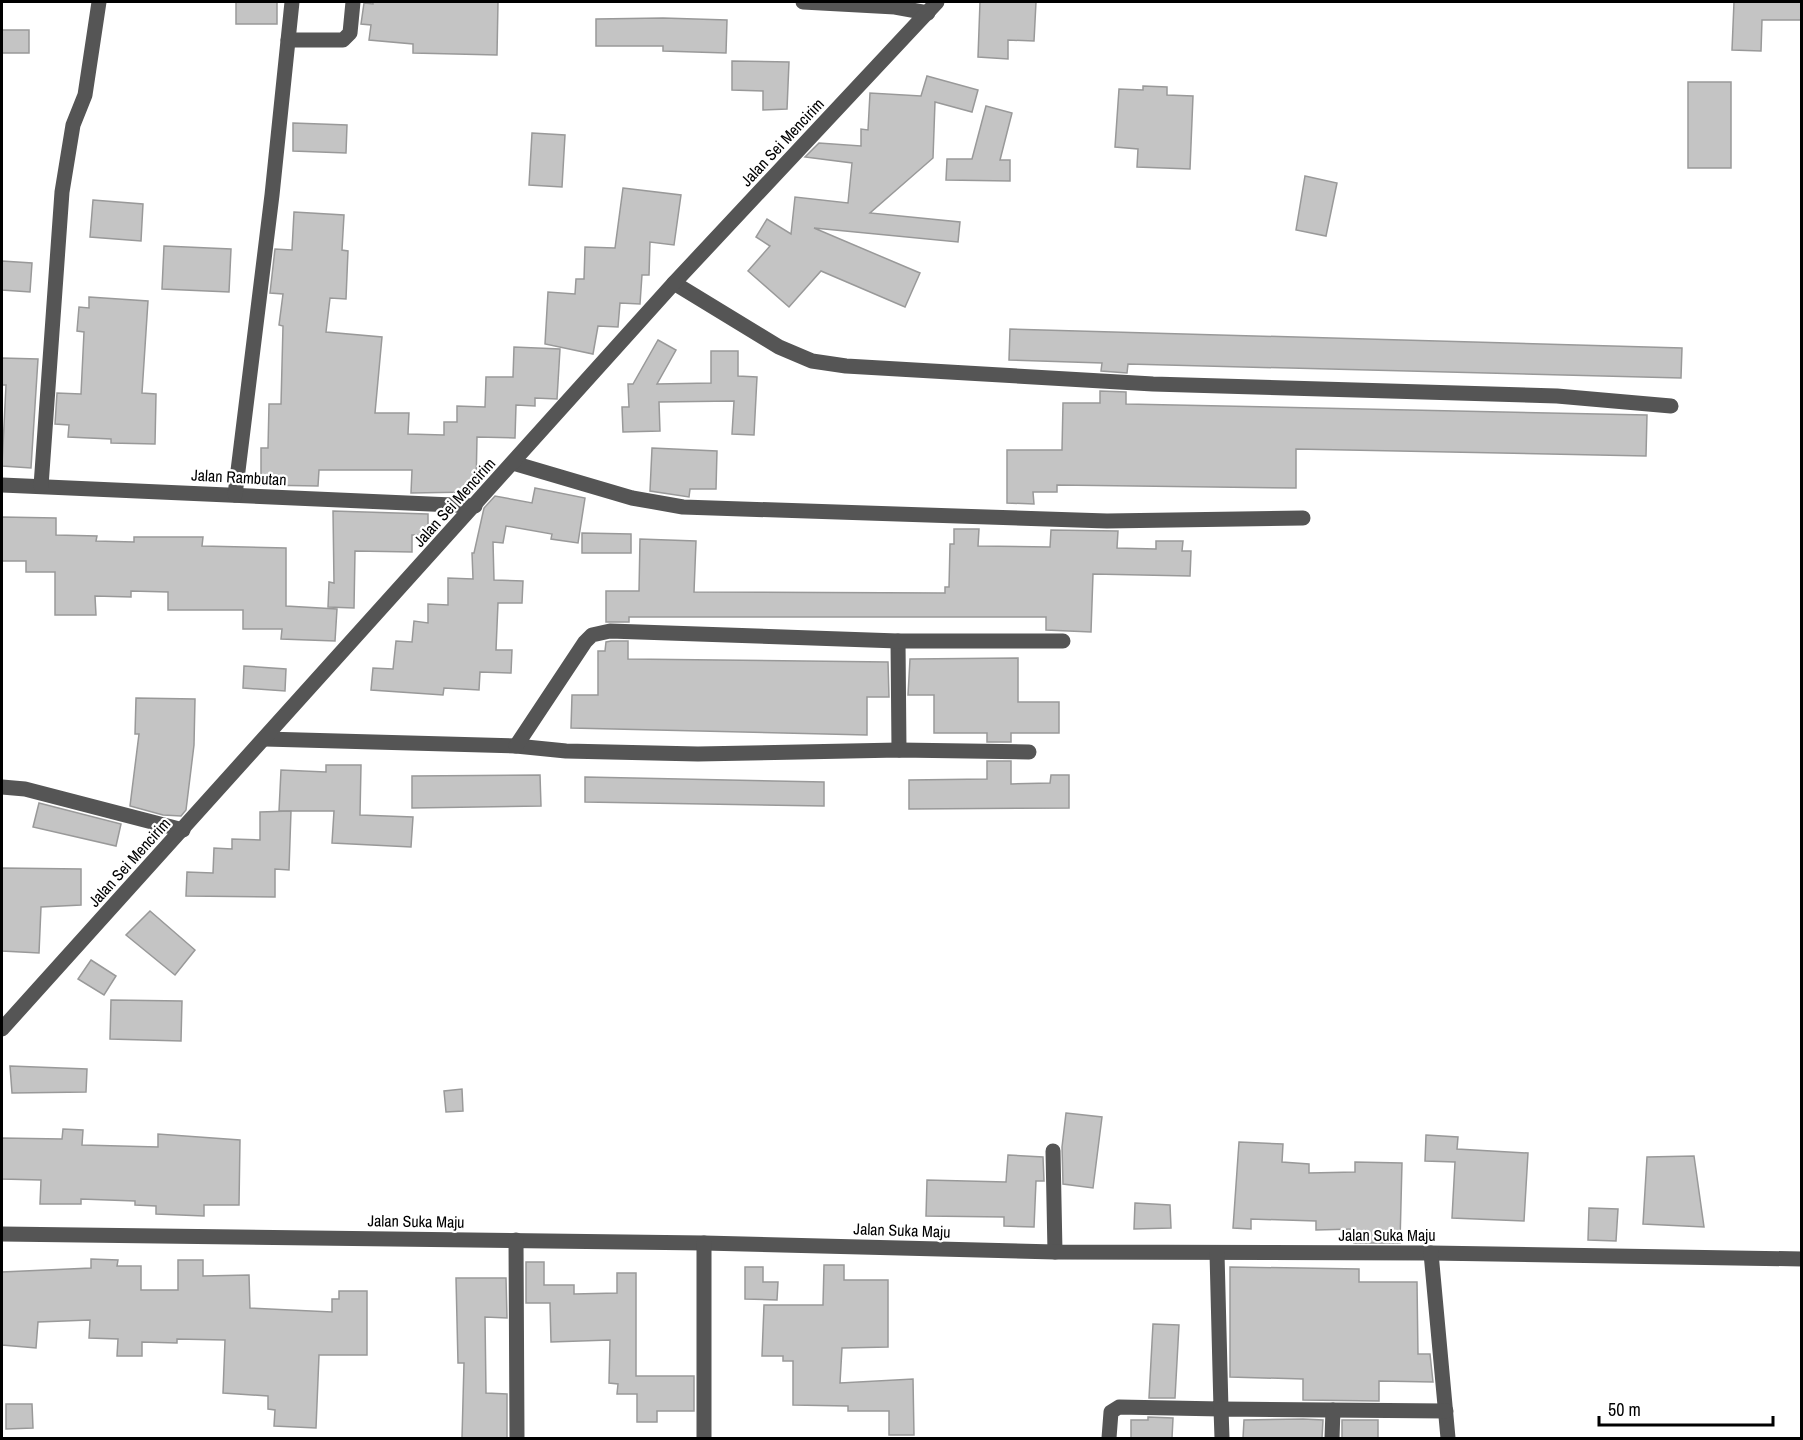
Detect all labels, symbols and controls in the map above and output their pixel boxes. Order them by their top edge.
street label: Jalan Sei Mencirim [735,93,829,191]
street label: Jalan Sei Mencirim [408,453,500,551]
street label: Jalan Rambutan [191,464,287,490]
street label: Jalan Sei Mencirim [83,813,175,911]
street label: Jalan Suka Maju [367,1209,465,1233]
street label: Jalan Suka Maju [853,1217,951,1243]
street label: Jalan Suka Maju [1339,1224,1436,1246]
scale bar [1599,1389,1773,1427]
text: 50 m [1608,1397,1641,1422]

